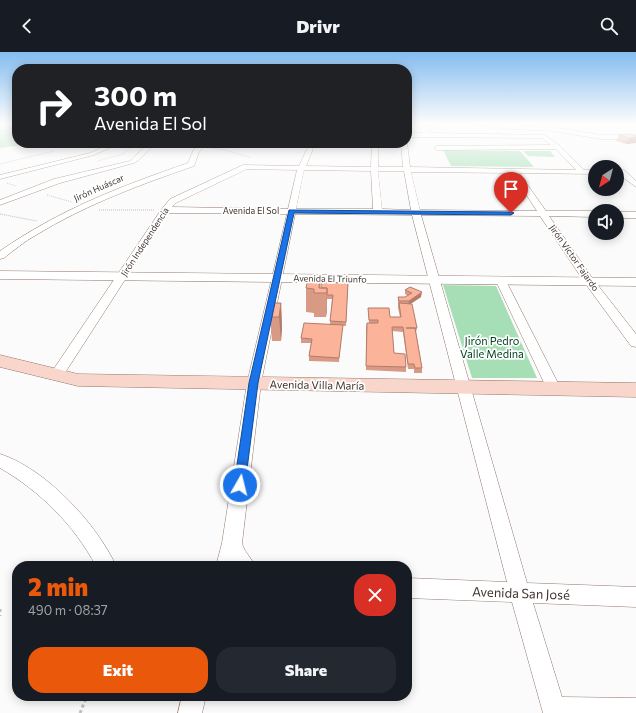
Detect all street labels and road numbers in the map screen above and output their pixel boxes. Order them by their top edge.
street label: Jirón Huáscar [72,171,126,204]
street label: Jirón Independencia [118,205,171,278]
street label: Avenida El Sol [223,205,279,216]
street label: Jirón Víctor Fajardo [547,222,601,293]
street label: Avenida El Triunfo [293,272,367,285]
street label: Avenida Villa María [270,377,364,392]
street label: Avenida San José [472,583,570,603]

